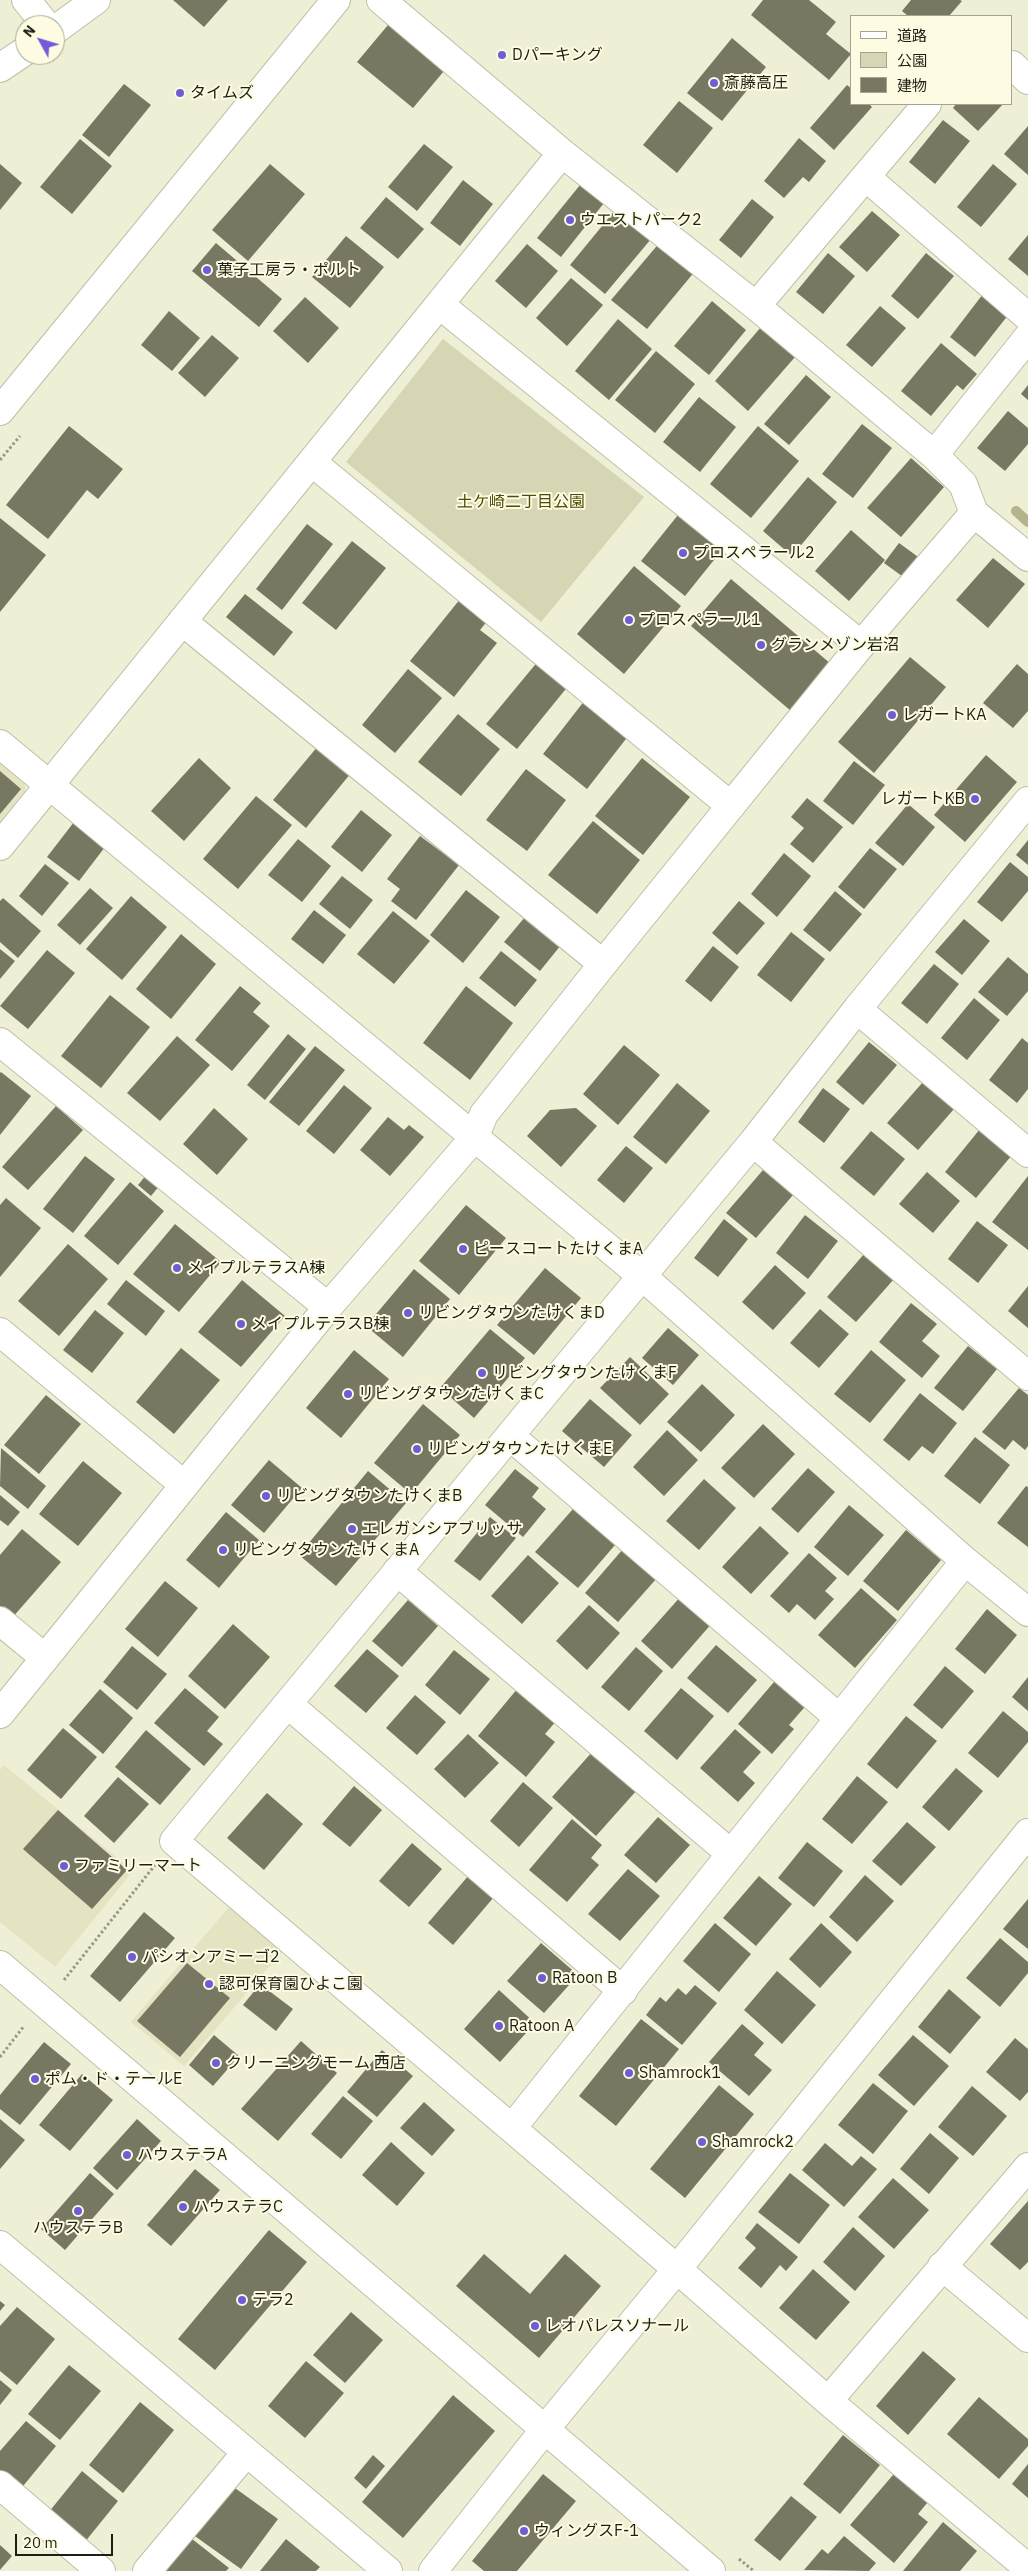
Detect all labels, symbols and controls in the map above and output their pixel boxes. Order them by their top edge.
north arrow [15,15,65,65]
legend [850,15,1013,105]
text: N [19,22,39,41]
text: 道路 [897,26,927,45]
place label: Dパーキング [512,45,603,65]
marker: Dパーキング [496,49,508,61]
text: 公園 [897,51,927,70]
place label: 斎藤高圧 [724,73,788,93]
text: 建物 [897,76,927,95]
marker: 斎藤高圧 [708,77,720,89]
place label: タイムズ [190,83,254,103]
marker: タイムズ [174,87,186,99]
place label: ウエストパーク2 [580,210,702,230]
marker: ウエストパーク2 [564,214,576,226]
place label: 菓子工房ラ・ポルト [217,260,361,280]
marker: 菓子工房ラ・ポルト [201,264,213,276]
park label: 土ケ崎二丁目公園 [457,492,585,512]
place label: プロスペラール2 [693,543,815,563]
marker: プロスペラール2 [677,547,689,559]
place label: プロスペラール1 [639,610,761,630]
marker: プロスペラール1 [623,614,635,626]
place label: グランメゾン岩沼 [771,635,899,655]
marker: グランメゾン岩沼 [755,639,767,651]
place label: レガートKA [902,705,986,725]
marker: レガートKA [886,709,898,721]
place label: レガートKB [880,789,965,809]
marker: レガートKB [969,793,981,805]
place label: ピースコートたけくまA [473,1239,643,1259]
marker: ピースコートたけくまA [457,1243,469,1255]
place label: メイプルテラスA棟 [187,1258,325,1278]
marker: メイプルテラスA棟 [171,1262,183,1274]
place label: リビングタウンたけくまD [418,1303,605,1323]
marker: リビングタウンたけくまD [402,1307,414,1319]
place label: メイプルテラスB棟 [251,1314,389,1334]
marker: メイプルテラスB棟 [235,1318,247,1330]
place label: リビングタウンたけくまF [492,1363,677,1383]
marker: リビングタウンたけくまF [476,1367,488,1379]
place label: リビングタウンたけくまC [358,1384,544,1404]
marker: リビングタウンたけくまC [342,1388,354,1400]
place label: リビングタウンたけくまE [427,1439,612,1459]
marker: リビングタウンたけくまE [411,1443,423,1455]
place label: リビングタウンたけくまB [276,1486,462,1506]
marker: リビングタウンたけくまB [260,1490,272,1502]
place label: エレガンシアブリッサ [362,1519,522,1539]
marker: エレガンシアブリッサ [346,1523,358,1535]
place label: リビングタウンたけくまA [233,1540,419,1560]
marker: リビングタウンたけくまA [217,1544,229,1556]
place label: ファミリーマート [74,1856,202,1876]
marker: ファミリーマート [58,1860,70,1872]
place label: パシオンアミーゴ2 [142,1947,280,1967]
marker: パシオンアミーゴ2 [126,1951,138,1963]
place label: Ratoon B [552,1968,617,1988]
marker: Ratoon B [536,1972,548,1984]
place label: 認可保育園ひよこ園 [219,1974,363,1994]
marker: 認可保育園ひよこ園 [203,1978,215,1990]
place label: Ratoon A [509,2016,574,2036]
marker: Ratoon A [493,2020,505,2032]
place label: クリーニングモーム 西店 [226,2053,406,2073]
marker: クリーニングモーム 西店 [210,2057,222,2069]
place label: Shamrock1 [639,2063,721,2083]
marker: Shamrock1 [623,2067,635,2079]
place label: ポム・ド・テールE [45,2069,182,2089]
marker: ポム・ド・テールE [29,2073,41,2085]
place label: Shamrock2 [712,2132,794,2152]
marker: Shamrock2 [696,2136,708,2148]
place label: ハウステラA [137,2145,227,2165]
marker: ハウステラA [121,2149,133,2161]
place label: ハウステラC [193,2197,283,2217]
marker: ハウステラC [177,2201,189,2213]
marker: ハウステラB [72,2205,84,2217]
place label: ハウステラB [33,2218,123,2238]
place label: テラ2 [252,2290,294,2310]
marker: テラ2 [236,2294,248,2306]
place label: レオパレスソナール [545,2316,689,2336]
marker: レオパレスソナール [529,2320,541,2332]
place label: ウィングスF-1 [534,2521,639,2541]
scale bar [18,2524,115,2556]
marker: ウィングスF-1 [518,2525,530,2537]
text: 20 m [23,2533,58,2552]

